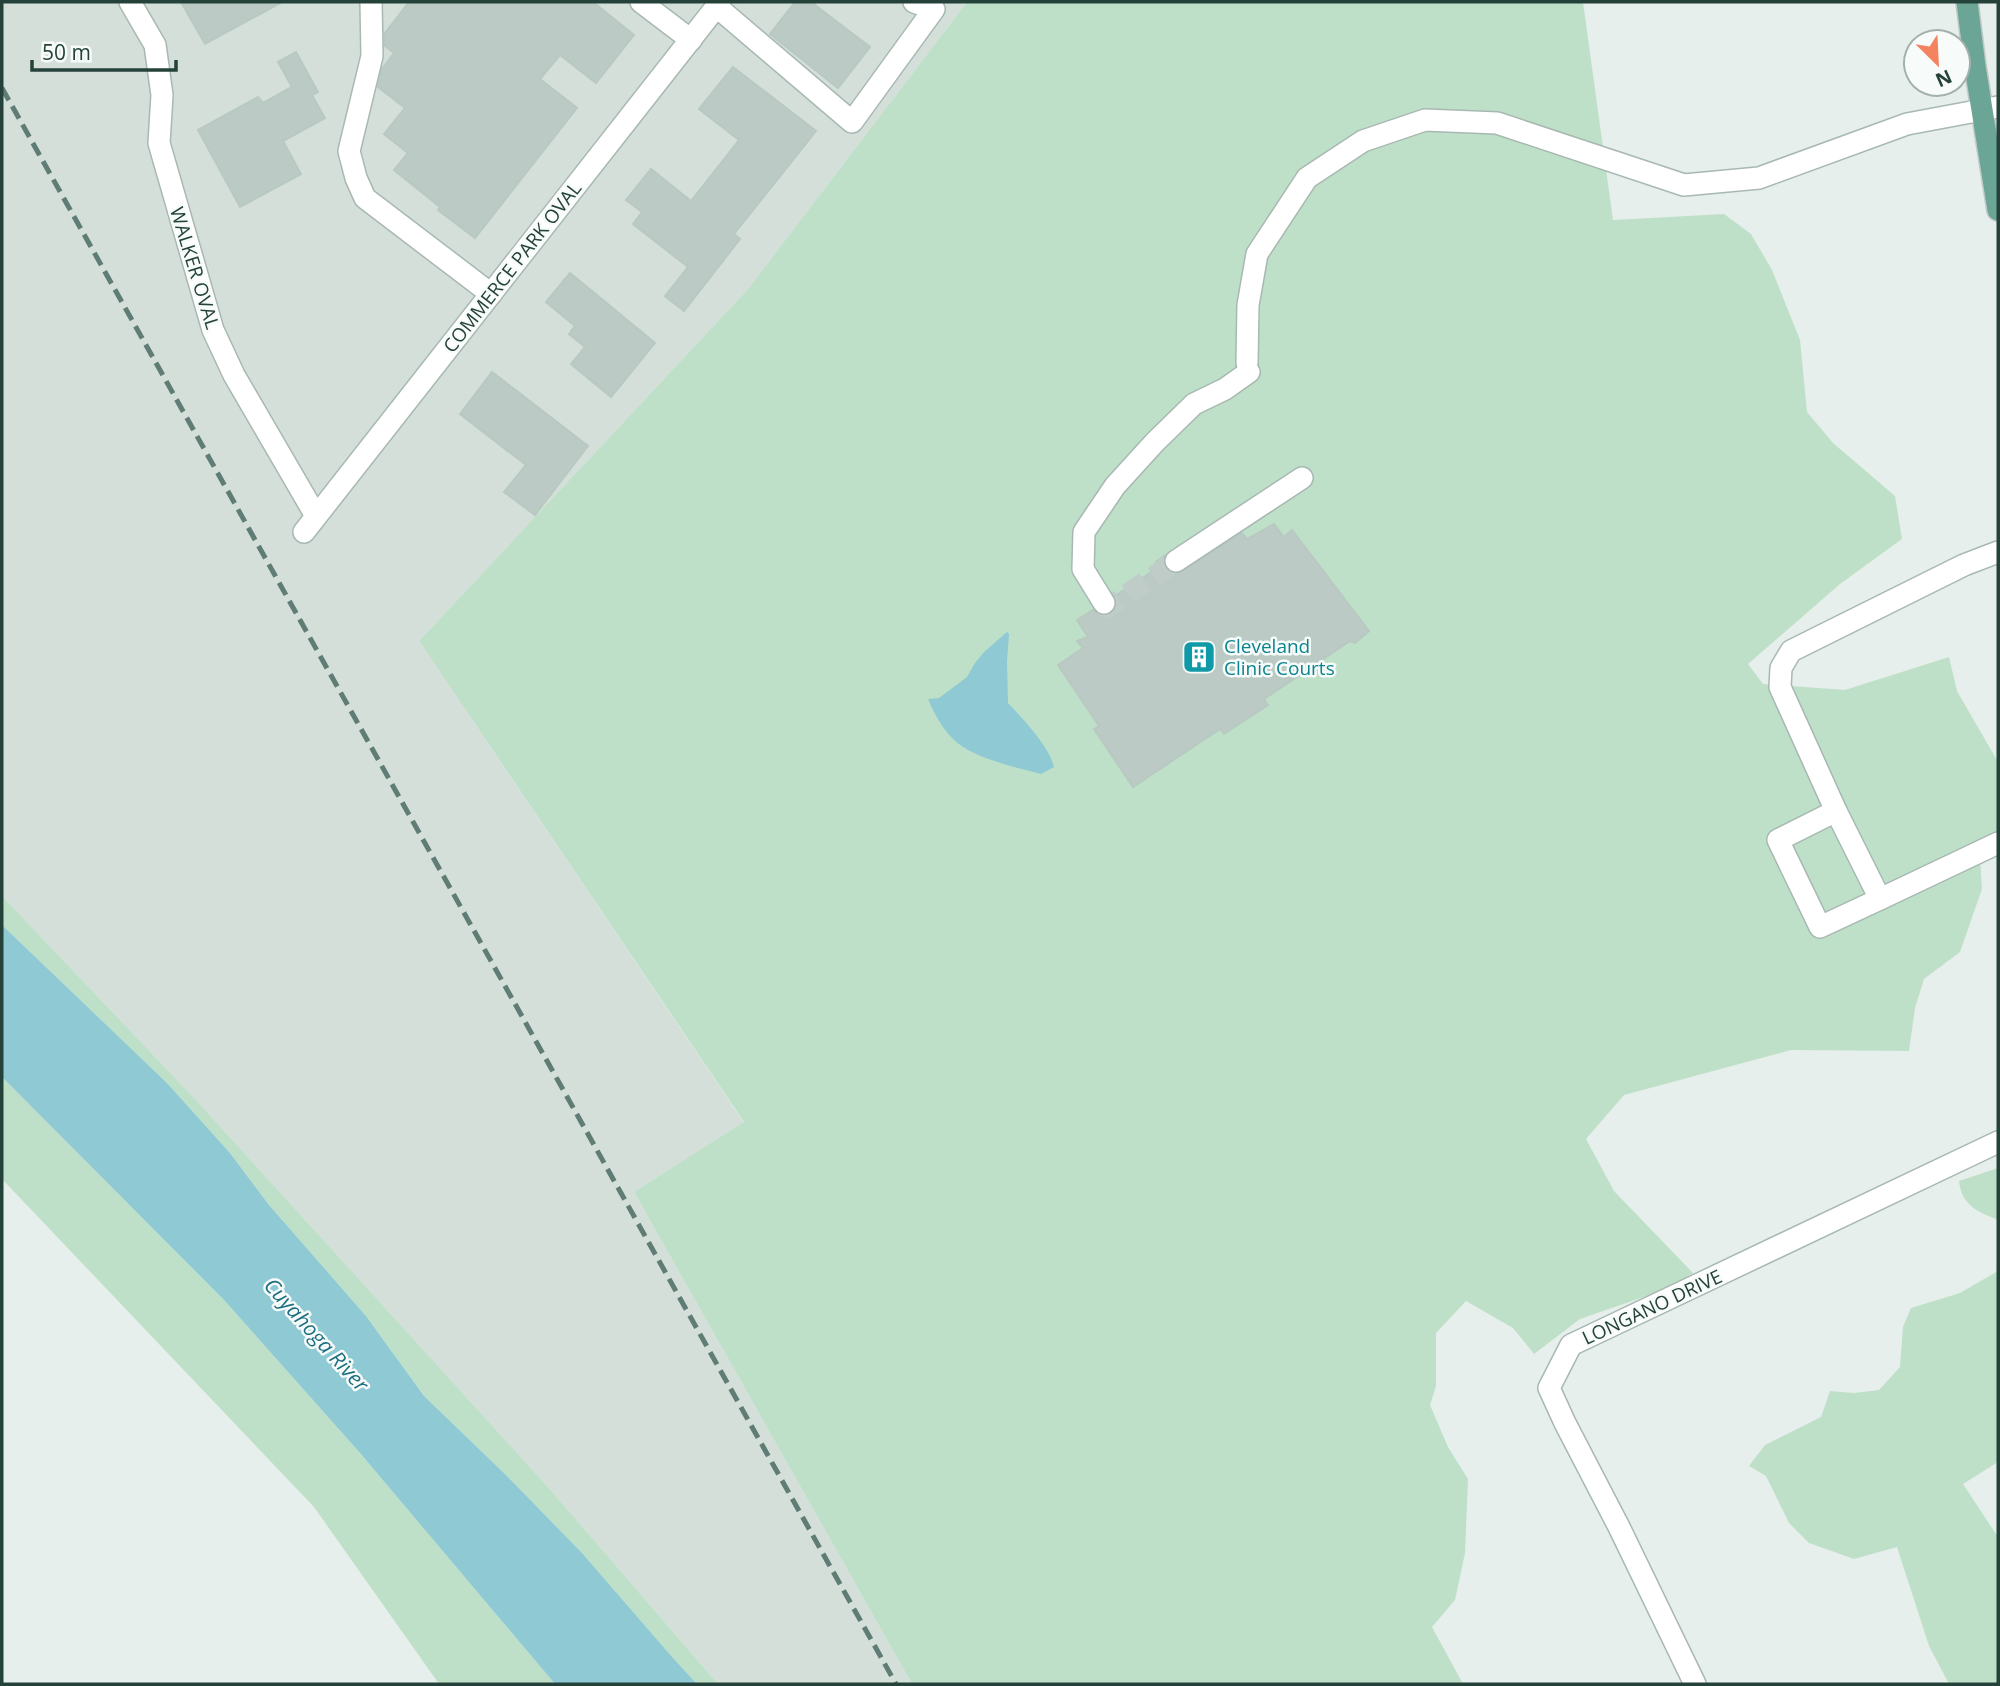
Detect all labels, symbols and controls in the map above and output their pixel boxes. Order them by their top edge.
scale bar [32,28,175,72]
north arrow [1902,28,1972,98]
text: 50 m [42,38,91,66]
text: N [1932,64,1956,94]
street label: COMMERCE PARK OVAL [437,176,587,358]
street label: WALKER OVAL [164,204,226,332]
place label: Cleveland Clinic Courts [1224,633,1335,681]
building icon: Cleveland Clinic Courts [1180,638,1218,676]
street label: LONGANO DRIVE [1578,1263,1726,1351]
water label: Cuyahoga River [258,1272,376,1398]

